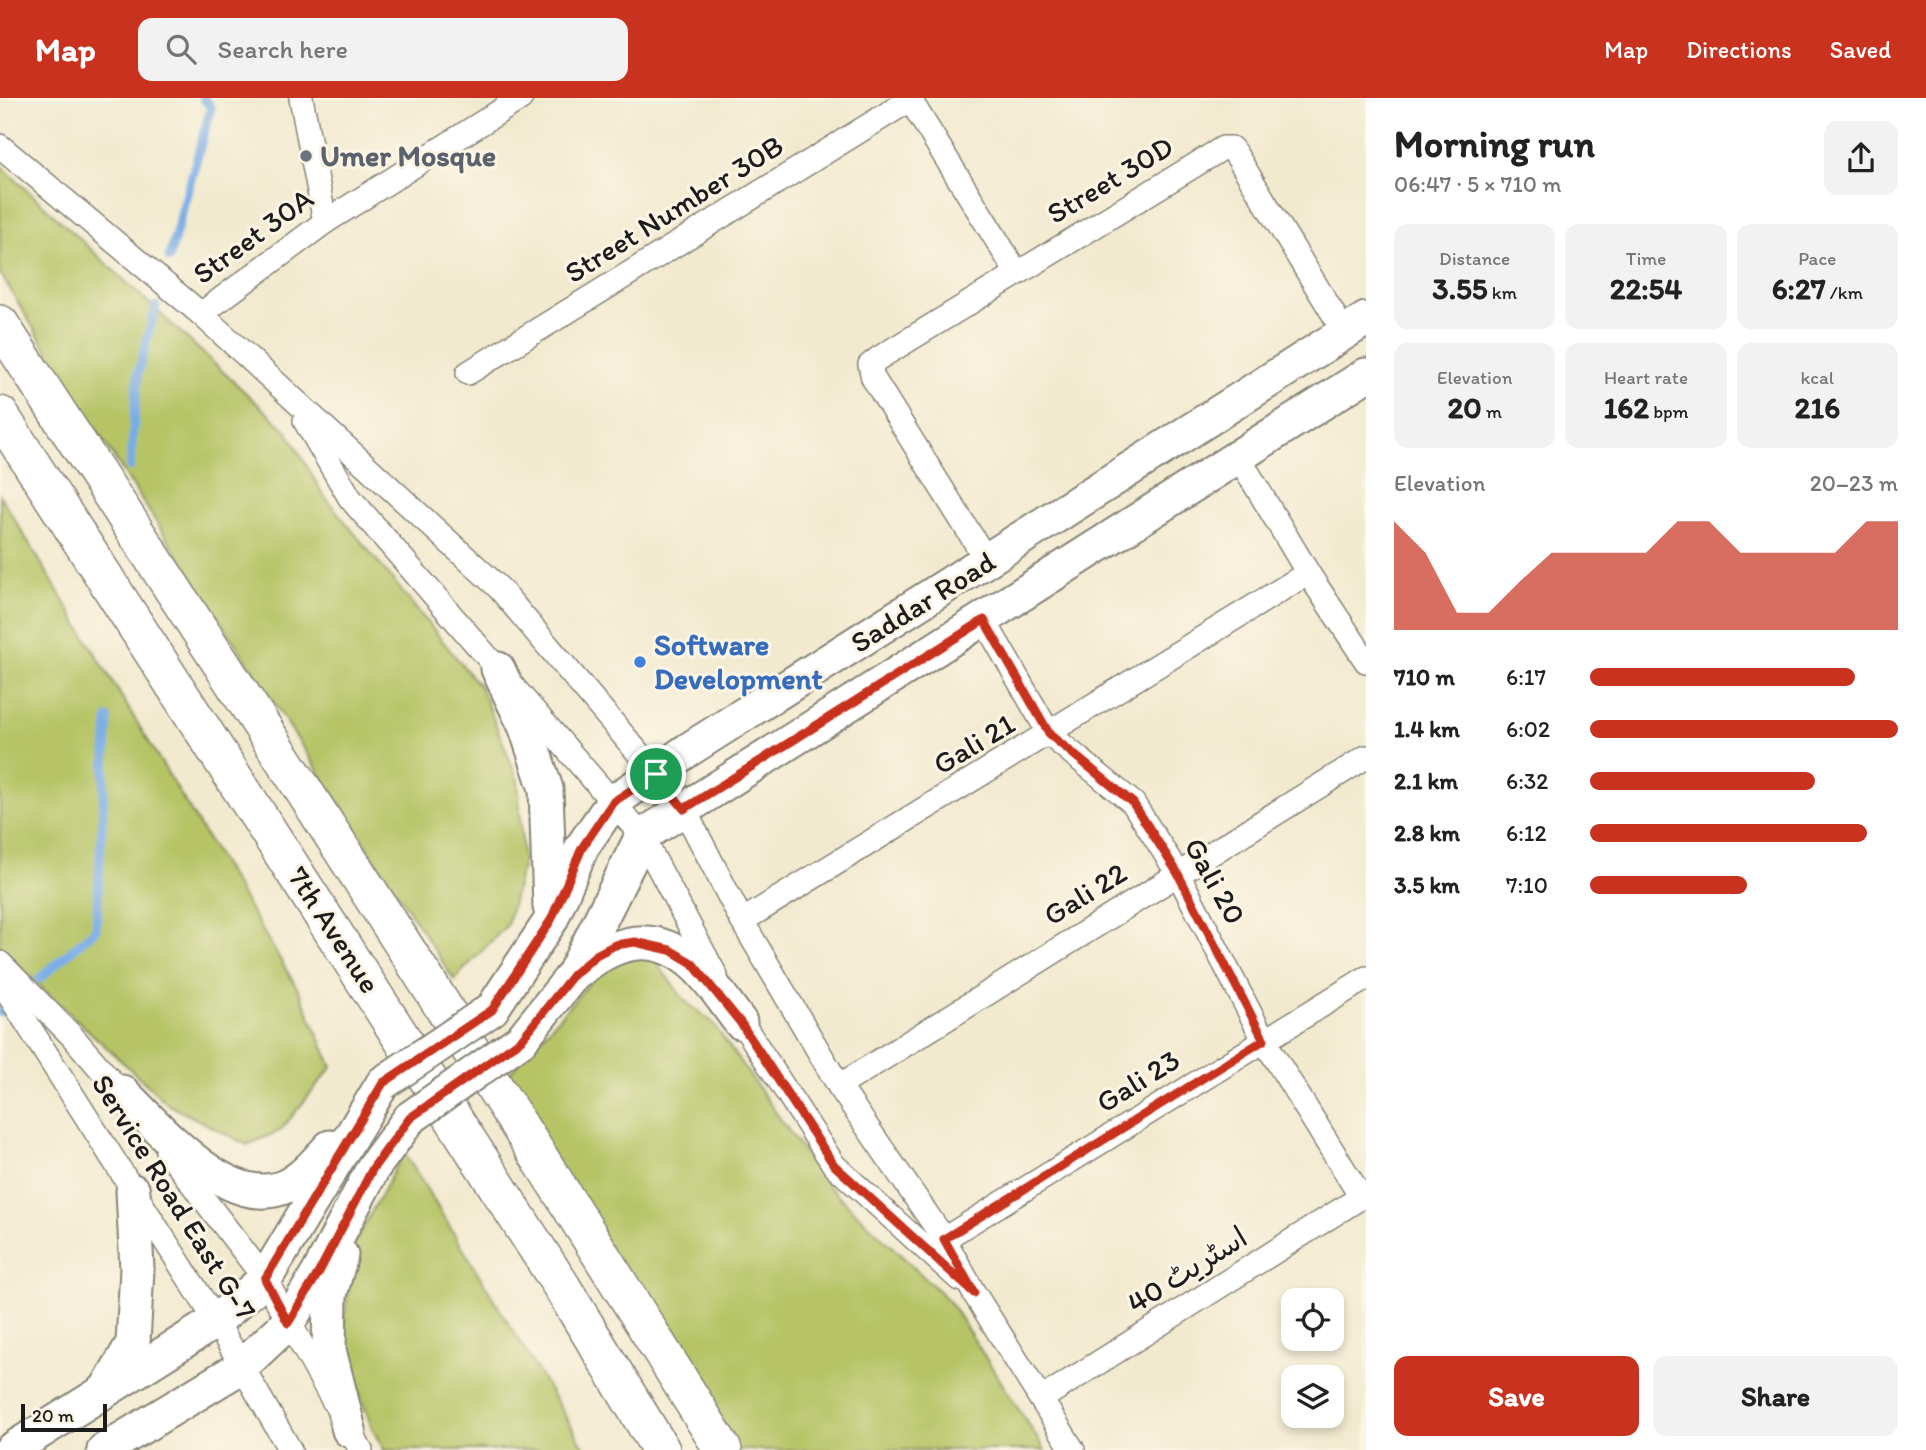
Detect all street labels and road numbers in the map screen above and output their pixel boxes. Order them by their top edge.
street label: Street Number 30B [558,126,790,291]
street label: Street 30D [1040,127,1180,232]
street label: Street 30A [185,179,320,292]
street label: Saddar Road [843,542,1002,661]
street label: Gali 21 [926,705,1021,782]
street label: Gali 20 [1177,831,1254,931]
street label: Gali 22 [1036,854,1133,933]
street label: 7th Avenue [280,860,389,1000]
street label: Gali 23 [1089,1041,1186,1120]
street label: Service Road East G-7 [84,1067,265,1326]
street label: اسٹریٹ 40 [1120,1218,1254,1321]

